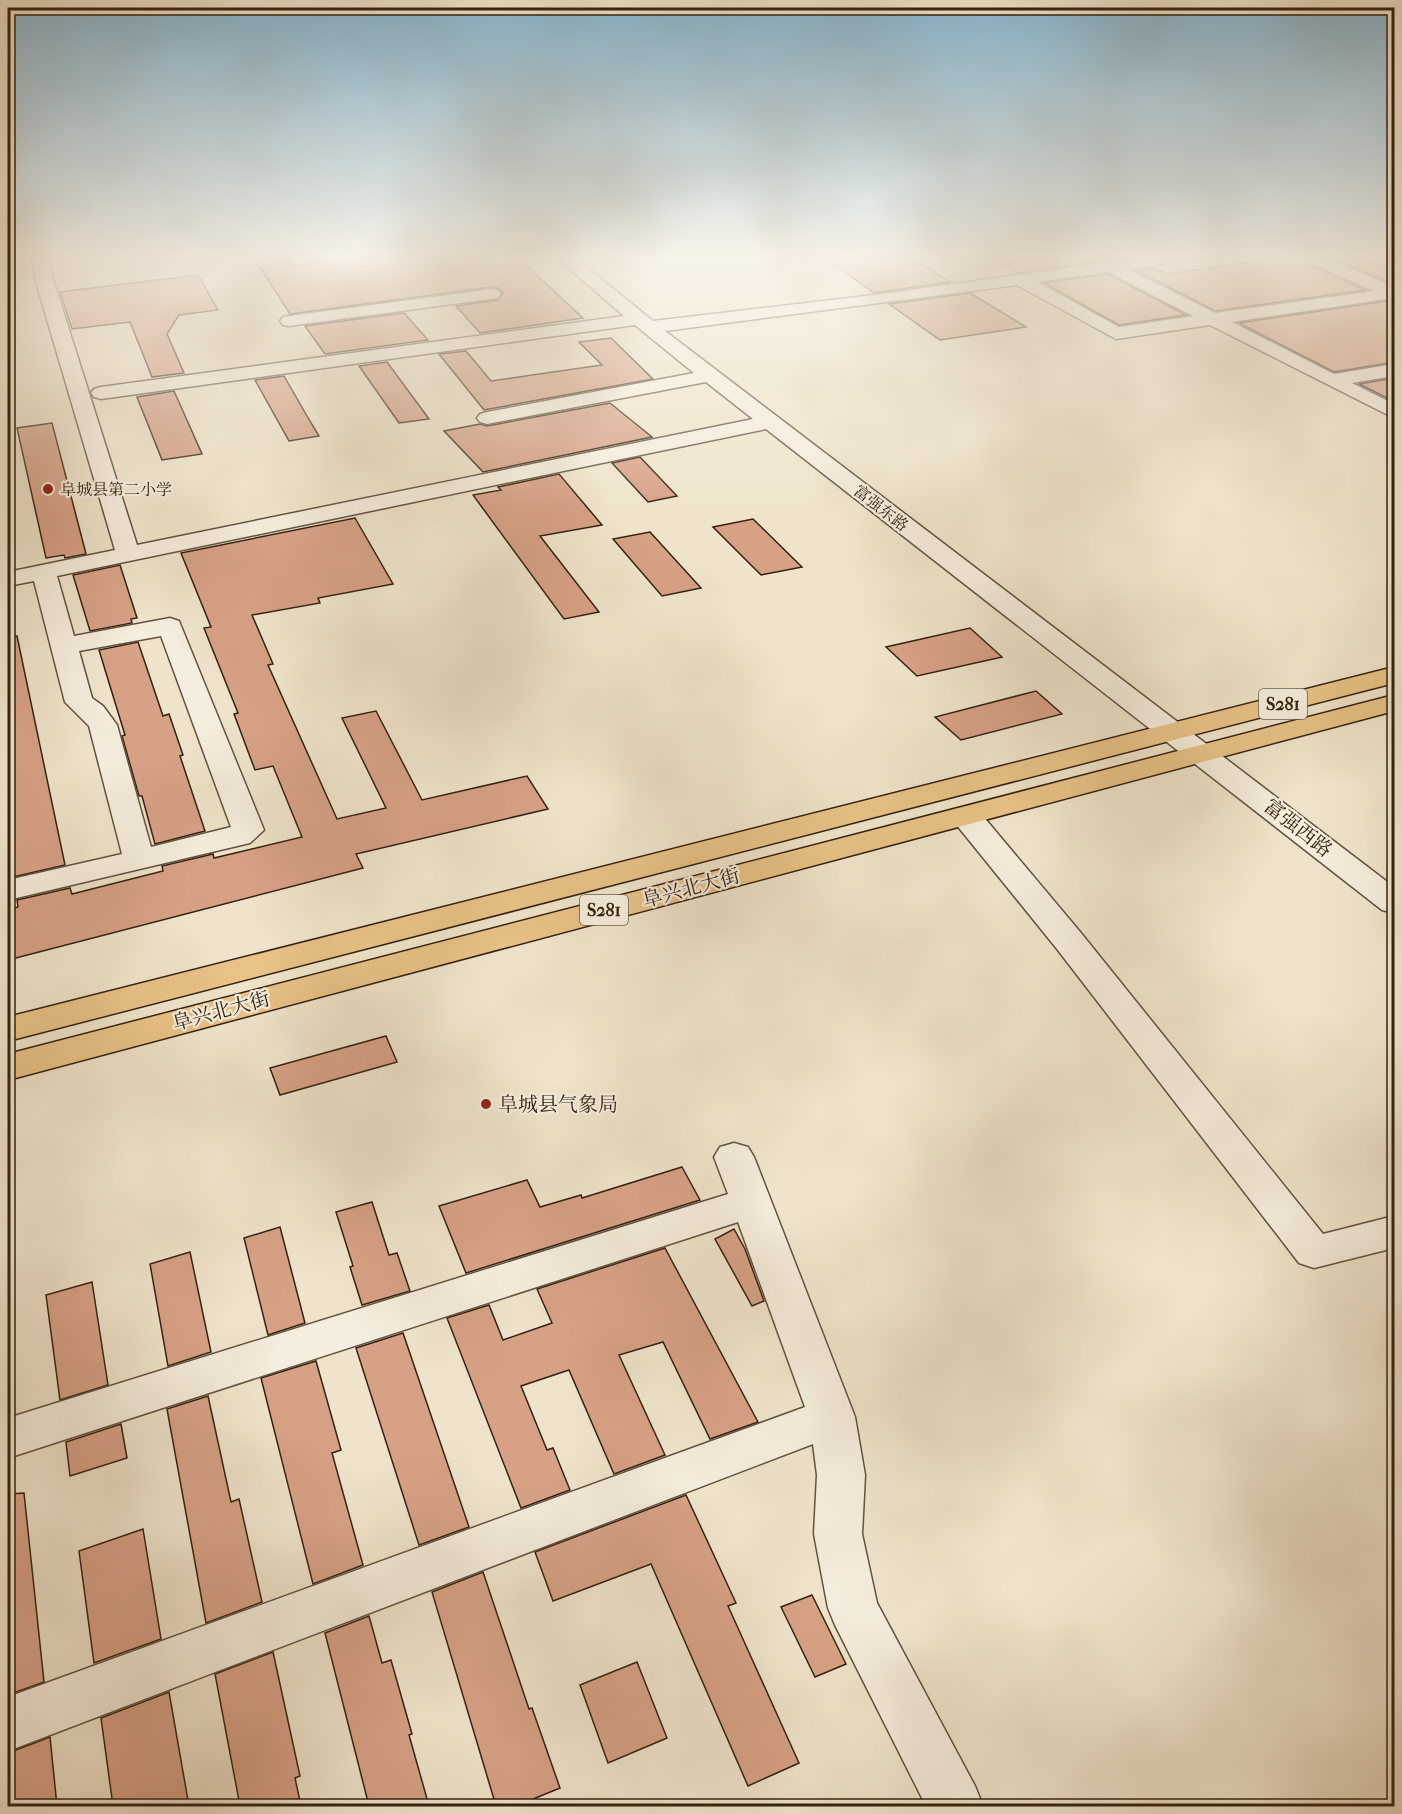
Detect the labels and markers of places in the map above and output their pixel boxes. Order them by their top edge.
place label: 阜城县第二小学 [60,480,172,499]
marker: 阜城县第二小学 [41,482,55,496]
place label: 阜城县气象局 [498,1093,618,1116]
marker: 阜城县气象局 [479,1097,493,1111]

